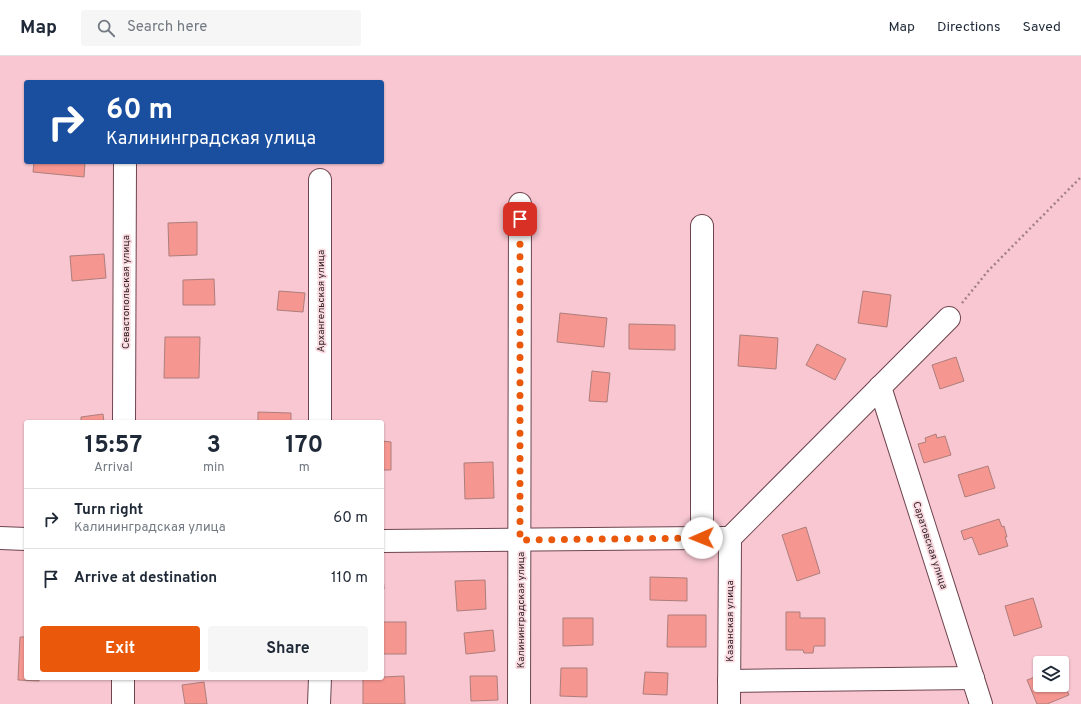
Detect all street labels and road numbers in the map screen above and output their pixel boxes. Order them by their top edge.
street label: Севастопольская улица [120,235,133,349]
street label: Архангельская улица [315,250,328,352]
street label: Саратовская улица [909,500,950,591]
street label: Калининградская улица [515,552,528,668]
street label: Казанская улица [724,580,737,662]

